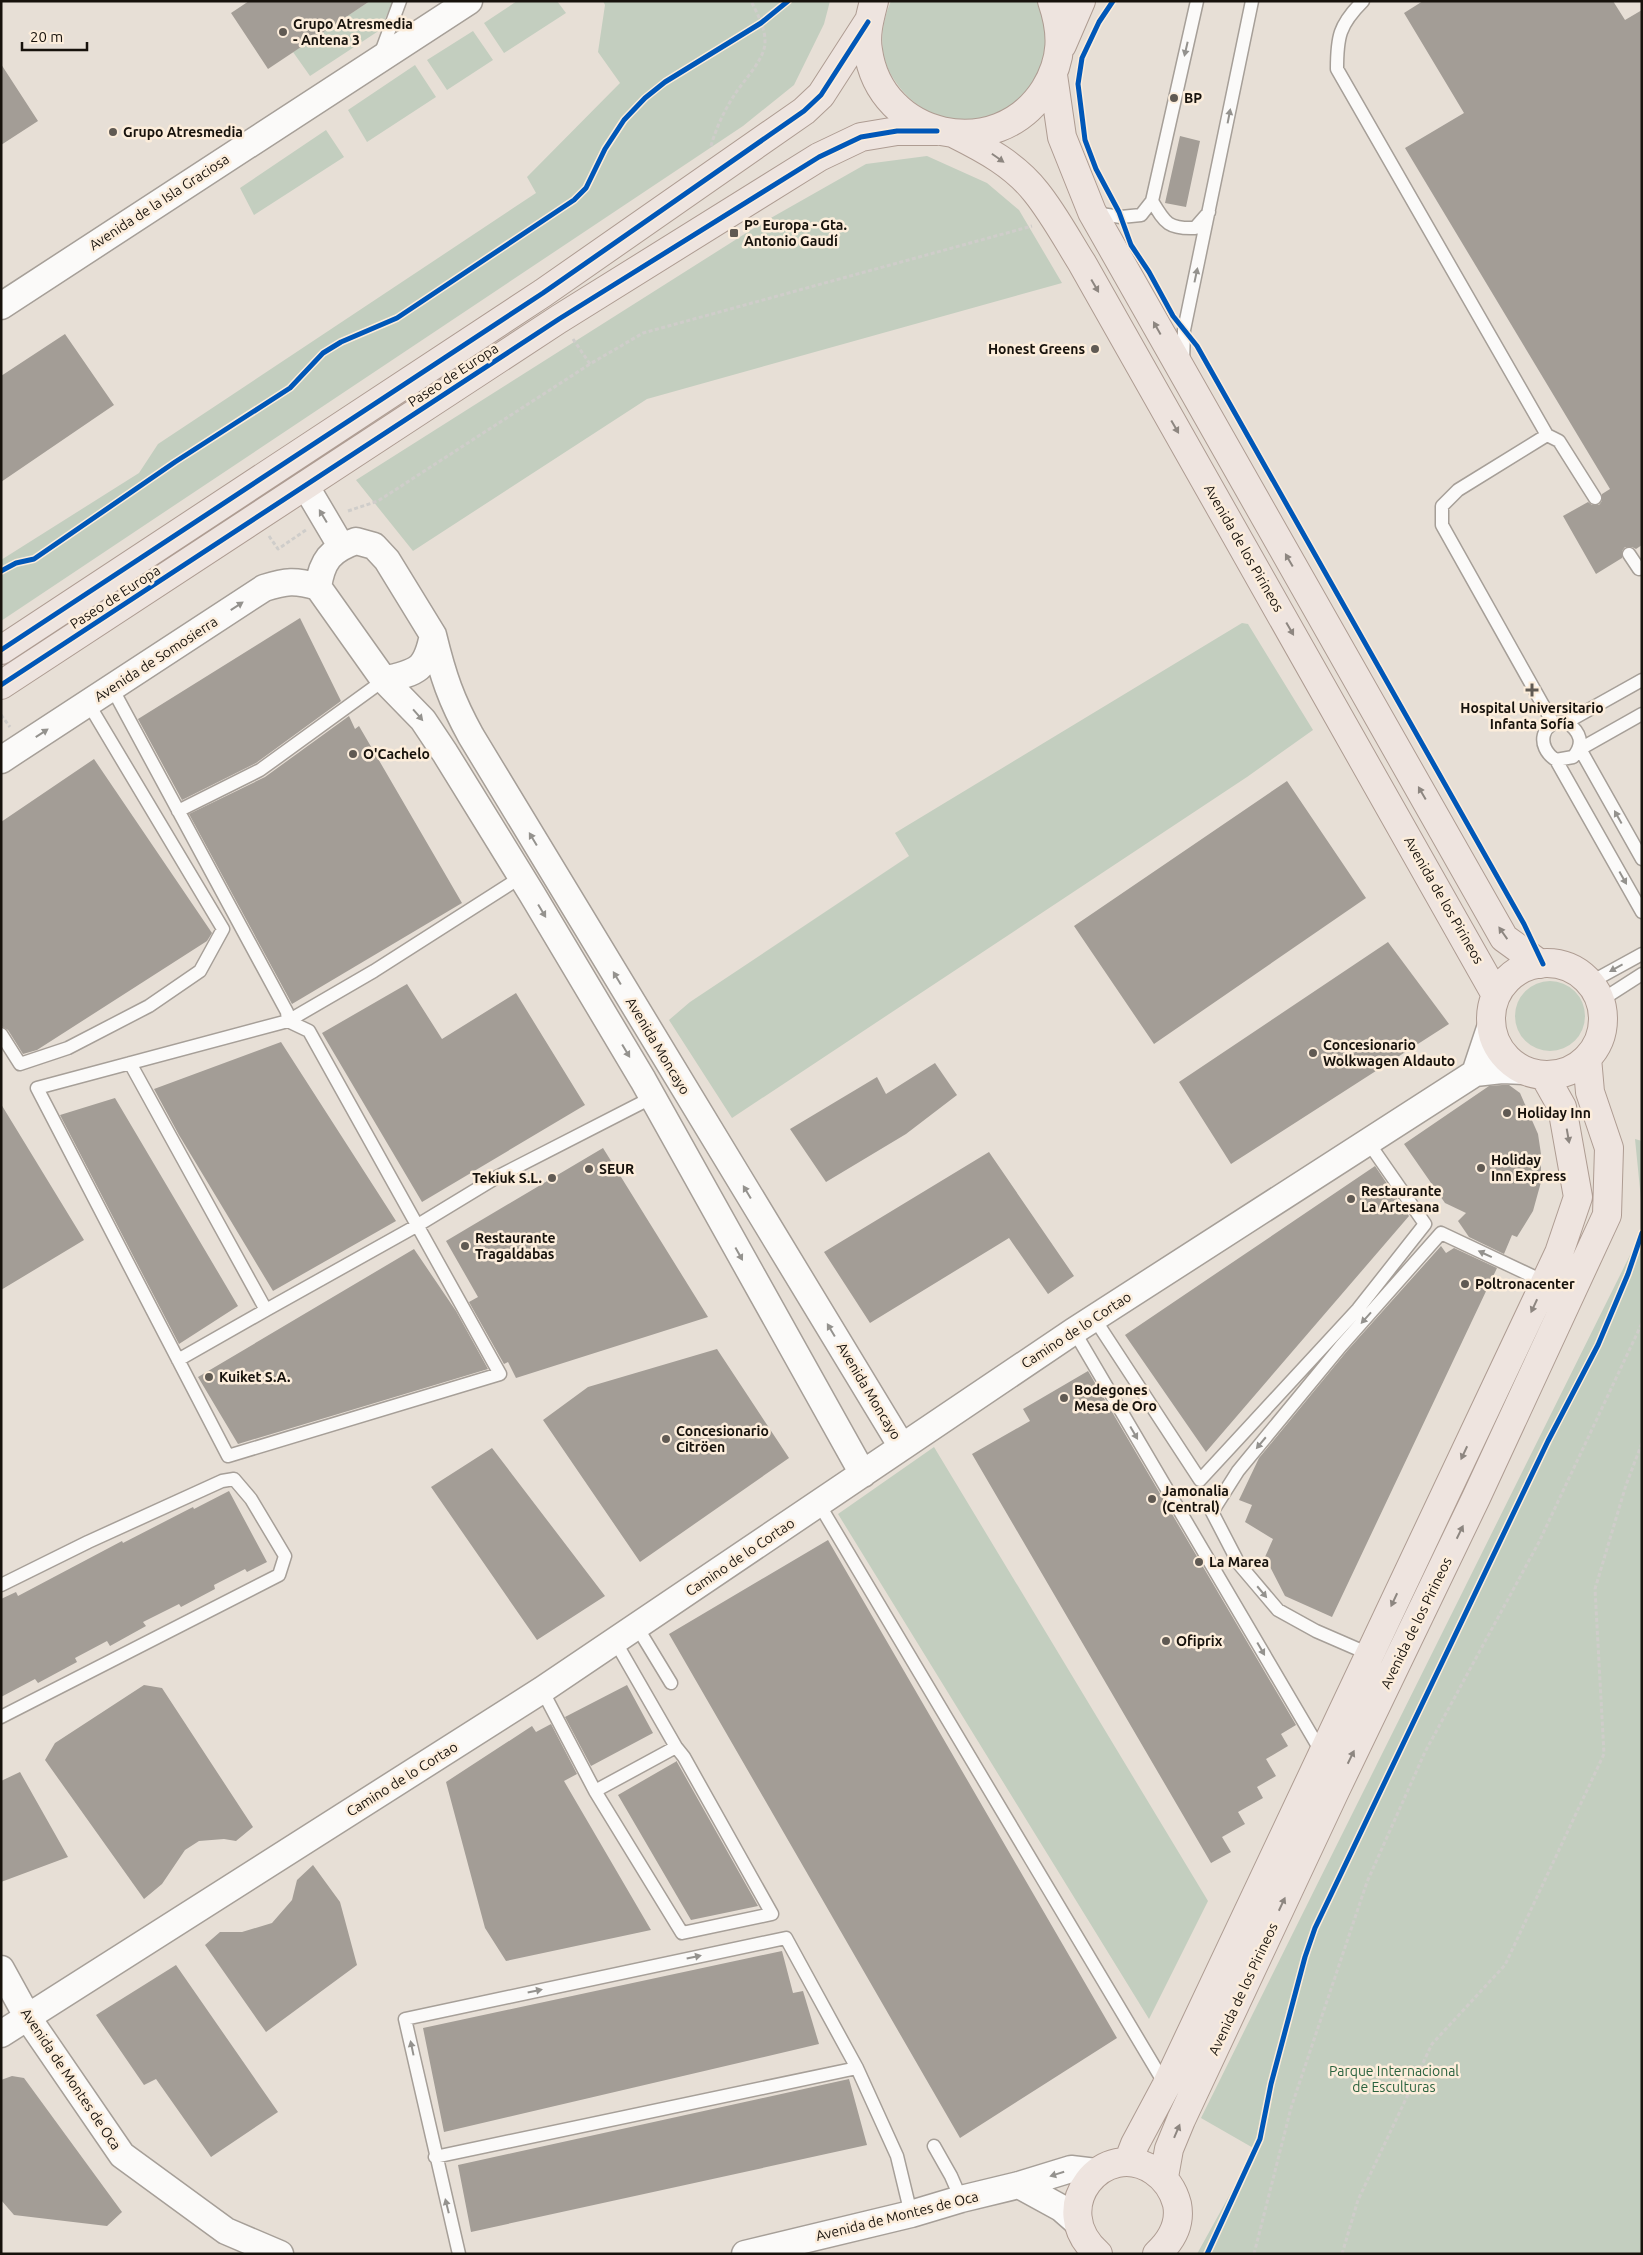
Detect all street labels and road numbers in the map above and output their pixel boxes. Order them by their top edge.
street label: Avenida de la Isla Graciosa [86,151,232,253]
street label: Paseo de Europa [405,340,501,410]
street label: Avenida de los Pirineos [1201,482,1287,614]
street label: Paseo de Europa [67,562,163,632]
street label: Avenida de Somosierra [92,613,220,705]
street label: Avenida de los Pirineos [1401,834,1487,966]
street label: Avenida Moncayo [623,995,693,1097]
street label: Camino de lo Cortao [1018,1288,1134,1372]
street label: Avenida Moncayo [834,1340,904,1442]
street label: Camino de lo Cortao [683,1515,797,1599]
street label: Avenida de los Pirineos [1377,1555,1455,1691]
street label: Camino de lo Cortao [344,1738,460,1820]
street label: Avenida de los Pirineos [1205,1920,1281,2058]
street label: Avenida de Montes de Oca [18,2005,124,2153]
street label: Avenida de Montes de Oca [814,2188,980,2244]

